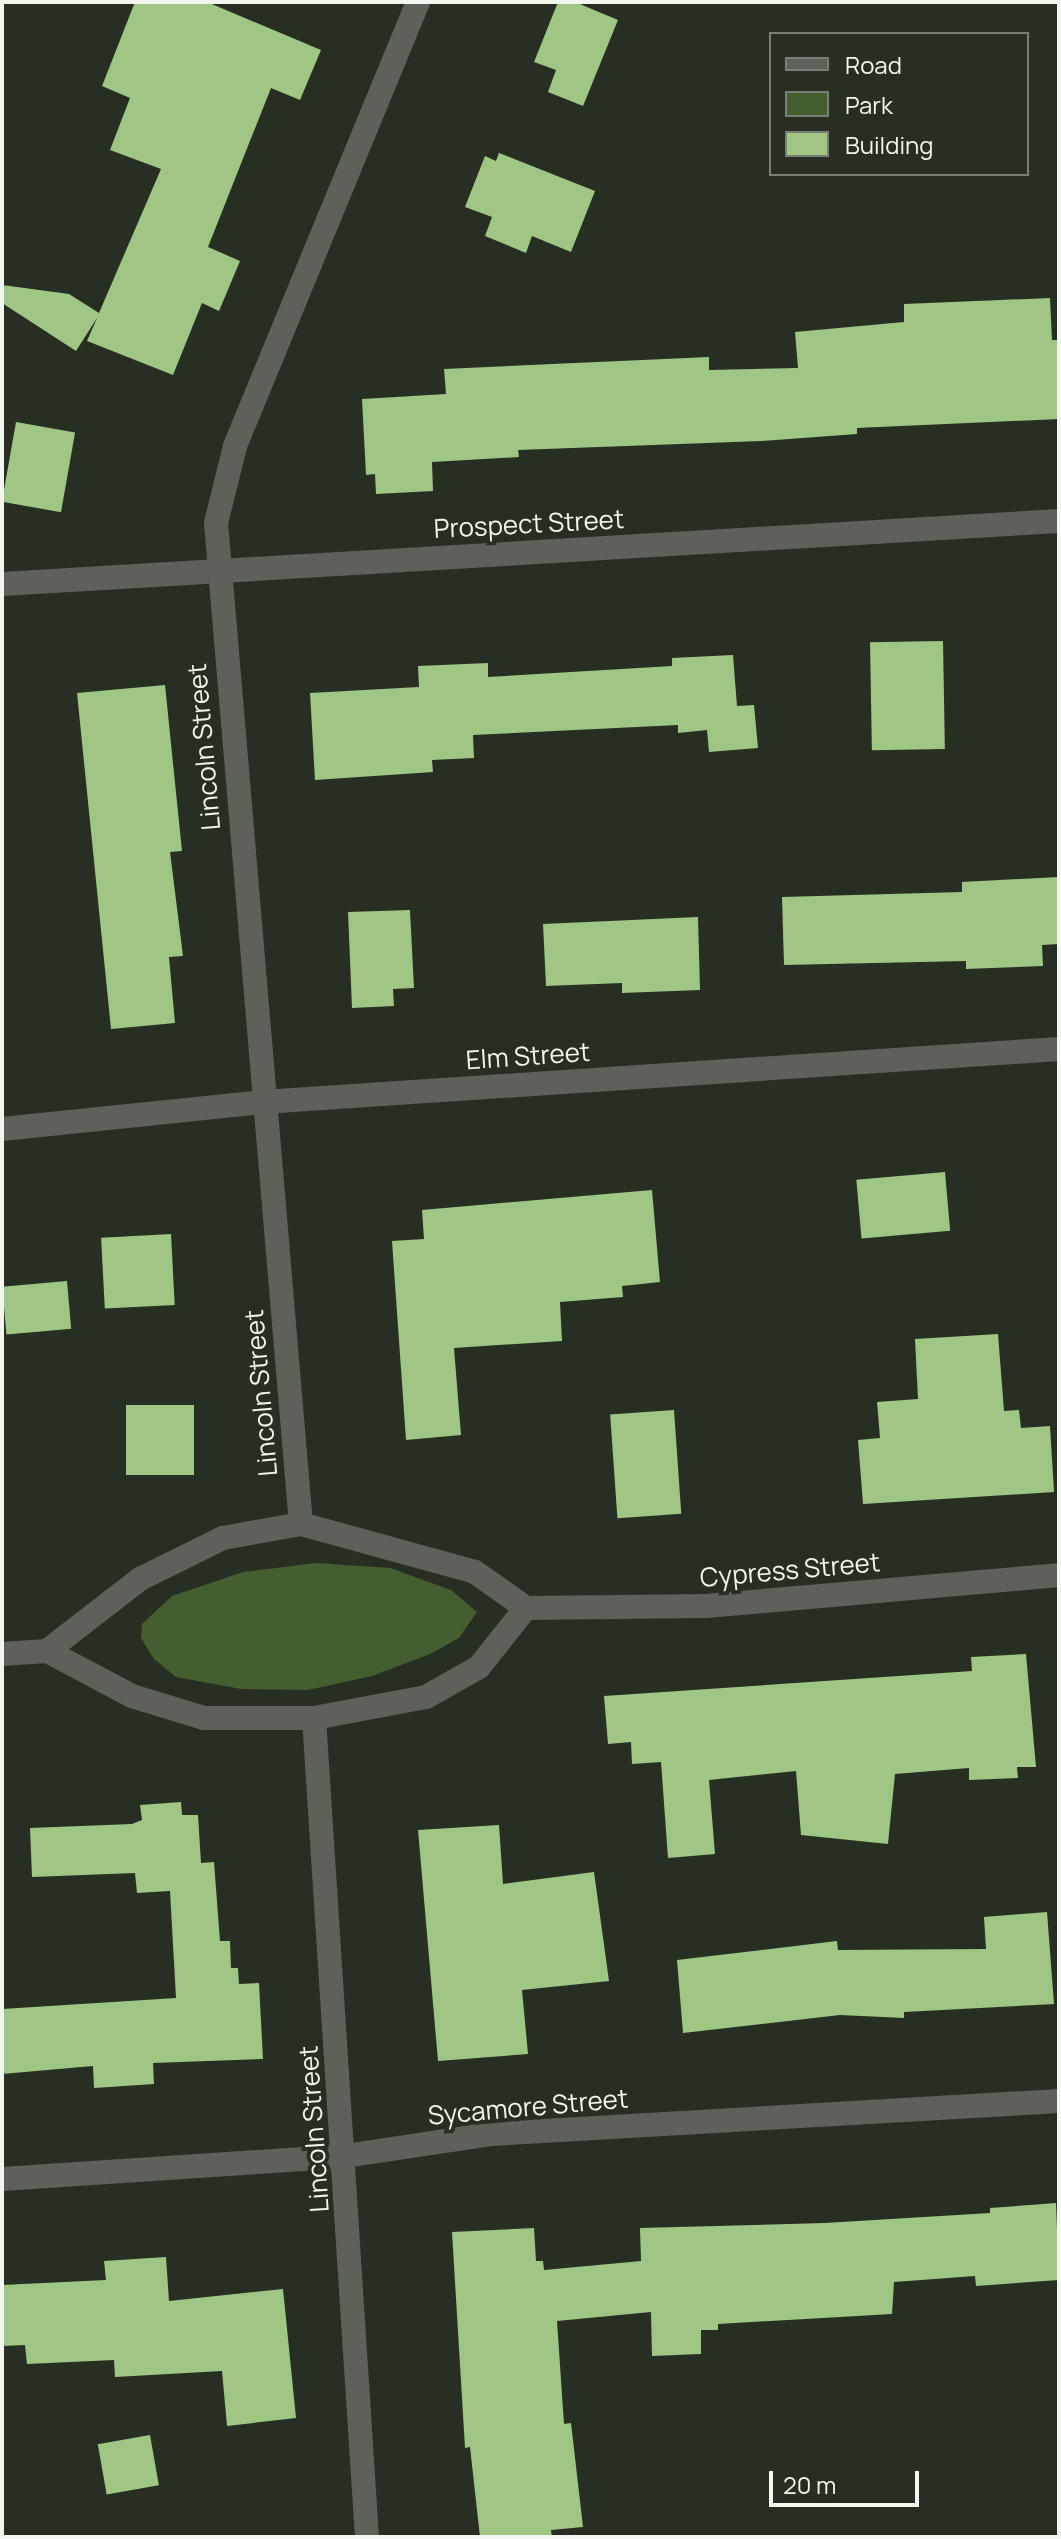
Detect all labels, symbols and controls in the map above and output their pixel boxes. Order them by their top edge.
legend [769,32,1029,176]
text: Road [845,48,902,81]
text: Park [845,88,893,121]
text: Building [845,128,933,161]
street label: Prospect Street [433,503,625,545]
street label: Lincoln Street [181,662,227,832]
street label: Elm Street [465,1036,591,1076]
street label: Lincoln Street [238,1308,284,1478]
street label: Cypress Street [699,1547,881,1593]
street label: Lincoln Street [293,2045,335,2213]
street label: Sycamore Street [427,2083,629,2131]
scale bar [773,2455,923,2505]
text: 20 m [783,2468,836,2501]

